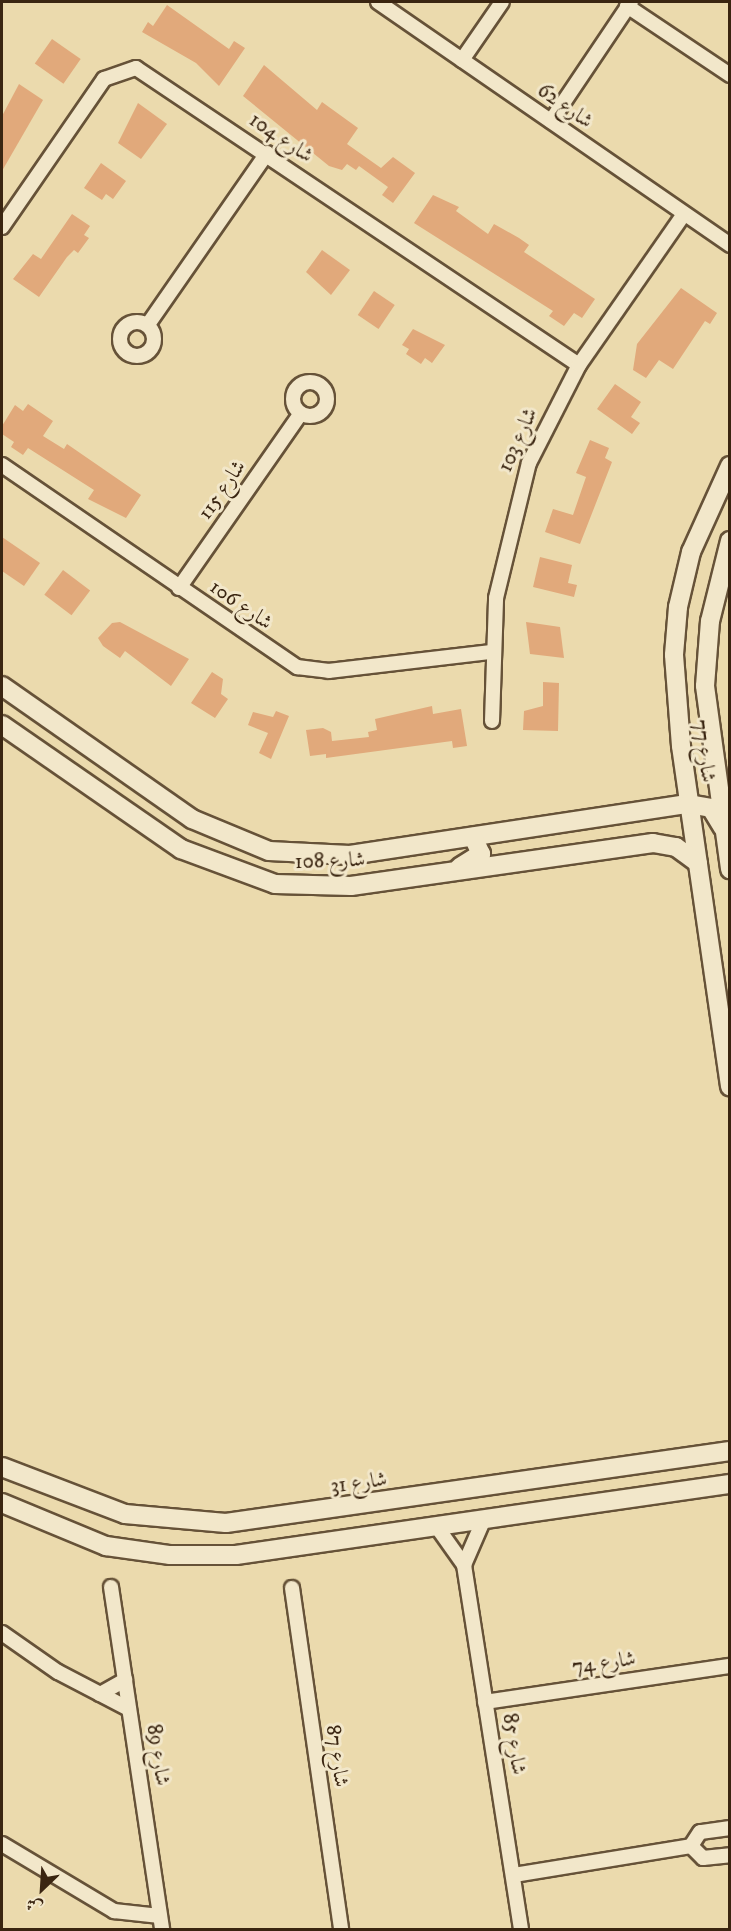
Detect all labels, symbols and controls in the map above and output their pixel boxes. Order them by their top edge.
street label: شارع 62 [532,78,598,134]
street label: شارع 104 [244,107,318,169]
street label: شارع 103 [493,404,543,476]
street label: شارع 115 [193,455,251,525]
street label: شارع 106 [205,574,277,636]
street label: شارع 77 [687,718,721,784]
street label: شارع 108 [294,847,366,875]
street label: شارع 31 [329,1467,389,1499]
street label: شارع 74 [571,1646,637,1680]
street label: شارع 85 [497,1711,531,1777]
street label: شارع 89 [141,1722,175,1788]
street label: شارع 87 [320,1723,354,1789]
north arrow [12,1859,72,1919]
text: ش [23,1893,46,1918]

